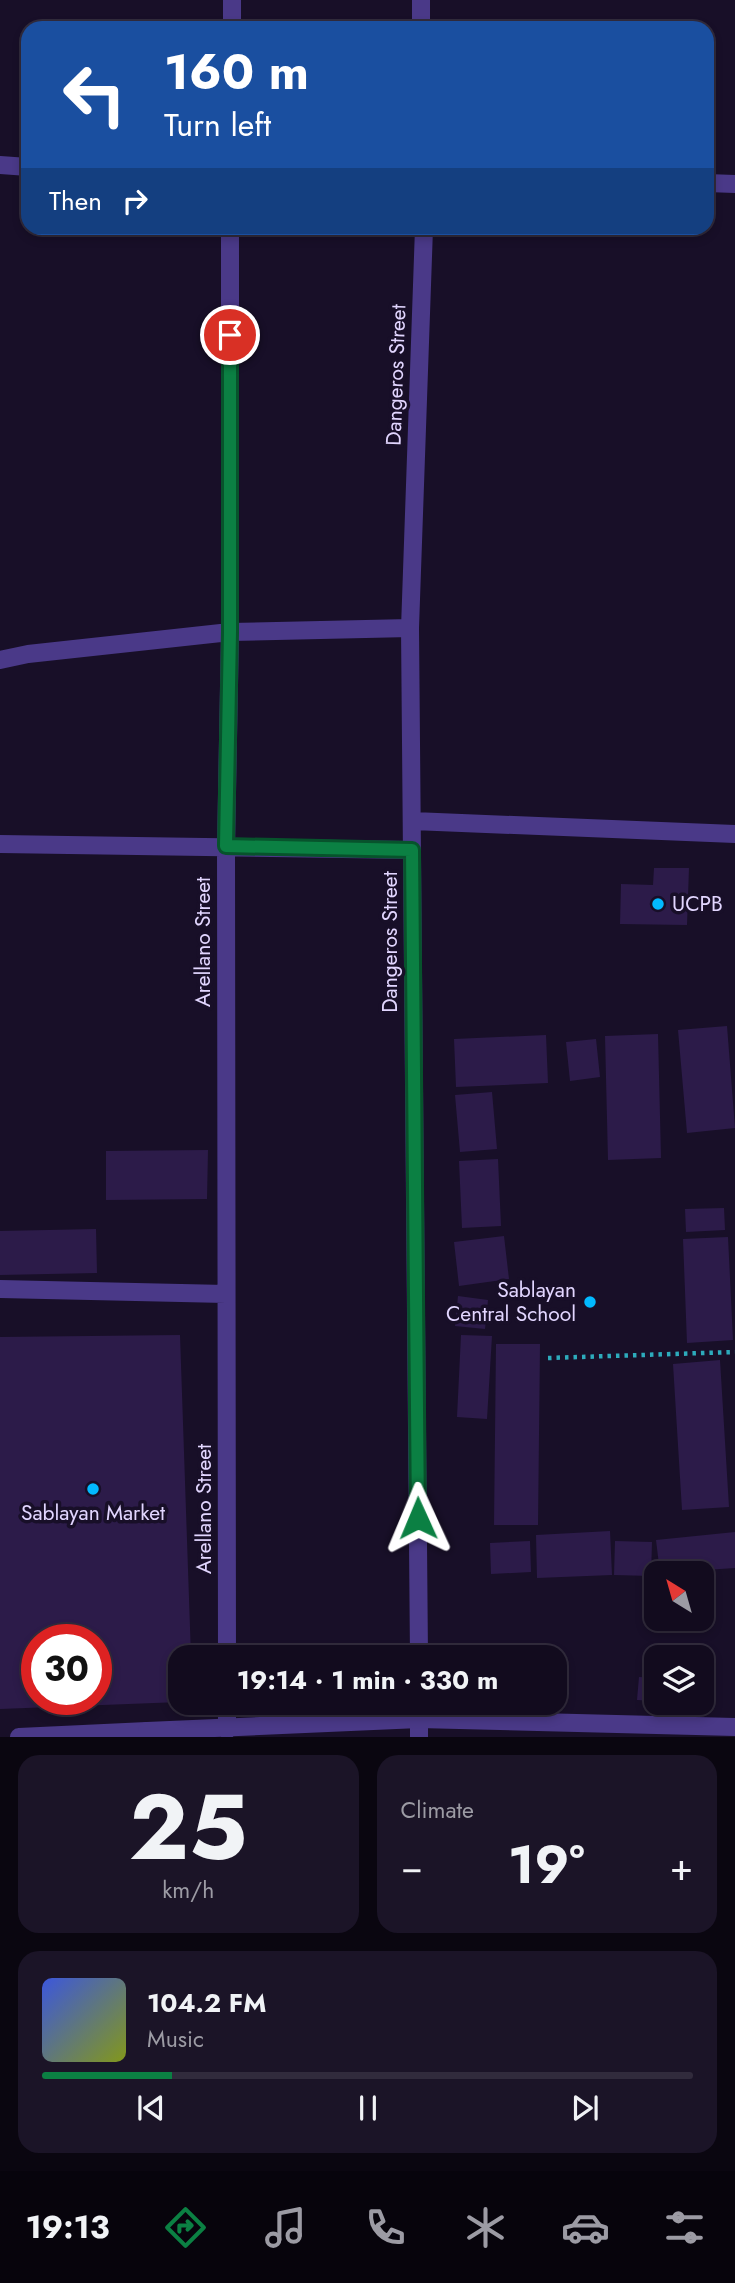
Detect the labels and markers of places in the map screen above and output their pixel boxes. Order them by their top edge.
pin [200,305,260,365]
place label: UCPB [672,889,723,919]
marker: UCPB [650,896,666,912]
place label: Sablayan Central School [446,1275,576,1329]
marker: Sablayan Central School [582,1294,598,1310]
marker: Sablayan Market [85,1481,101,1497]
place label: Sablayan Market [21,1498,165,1528]

